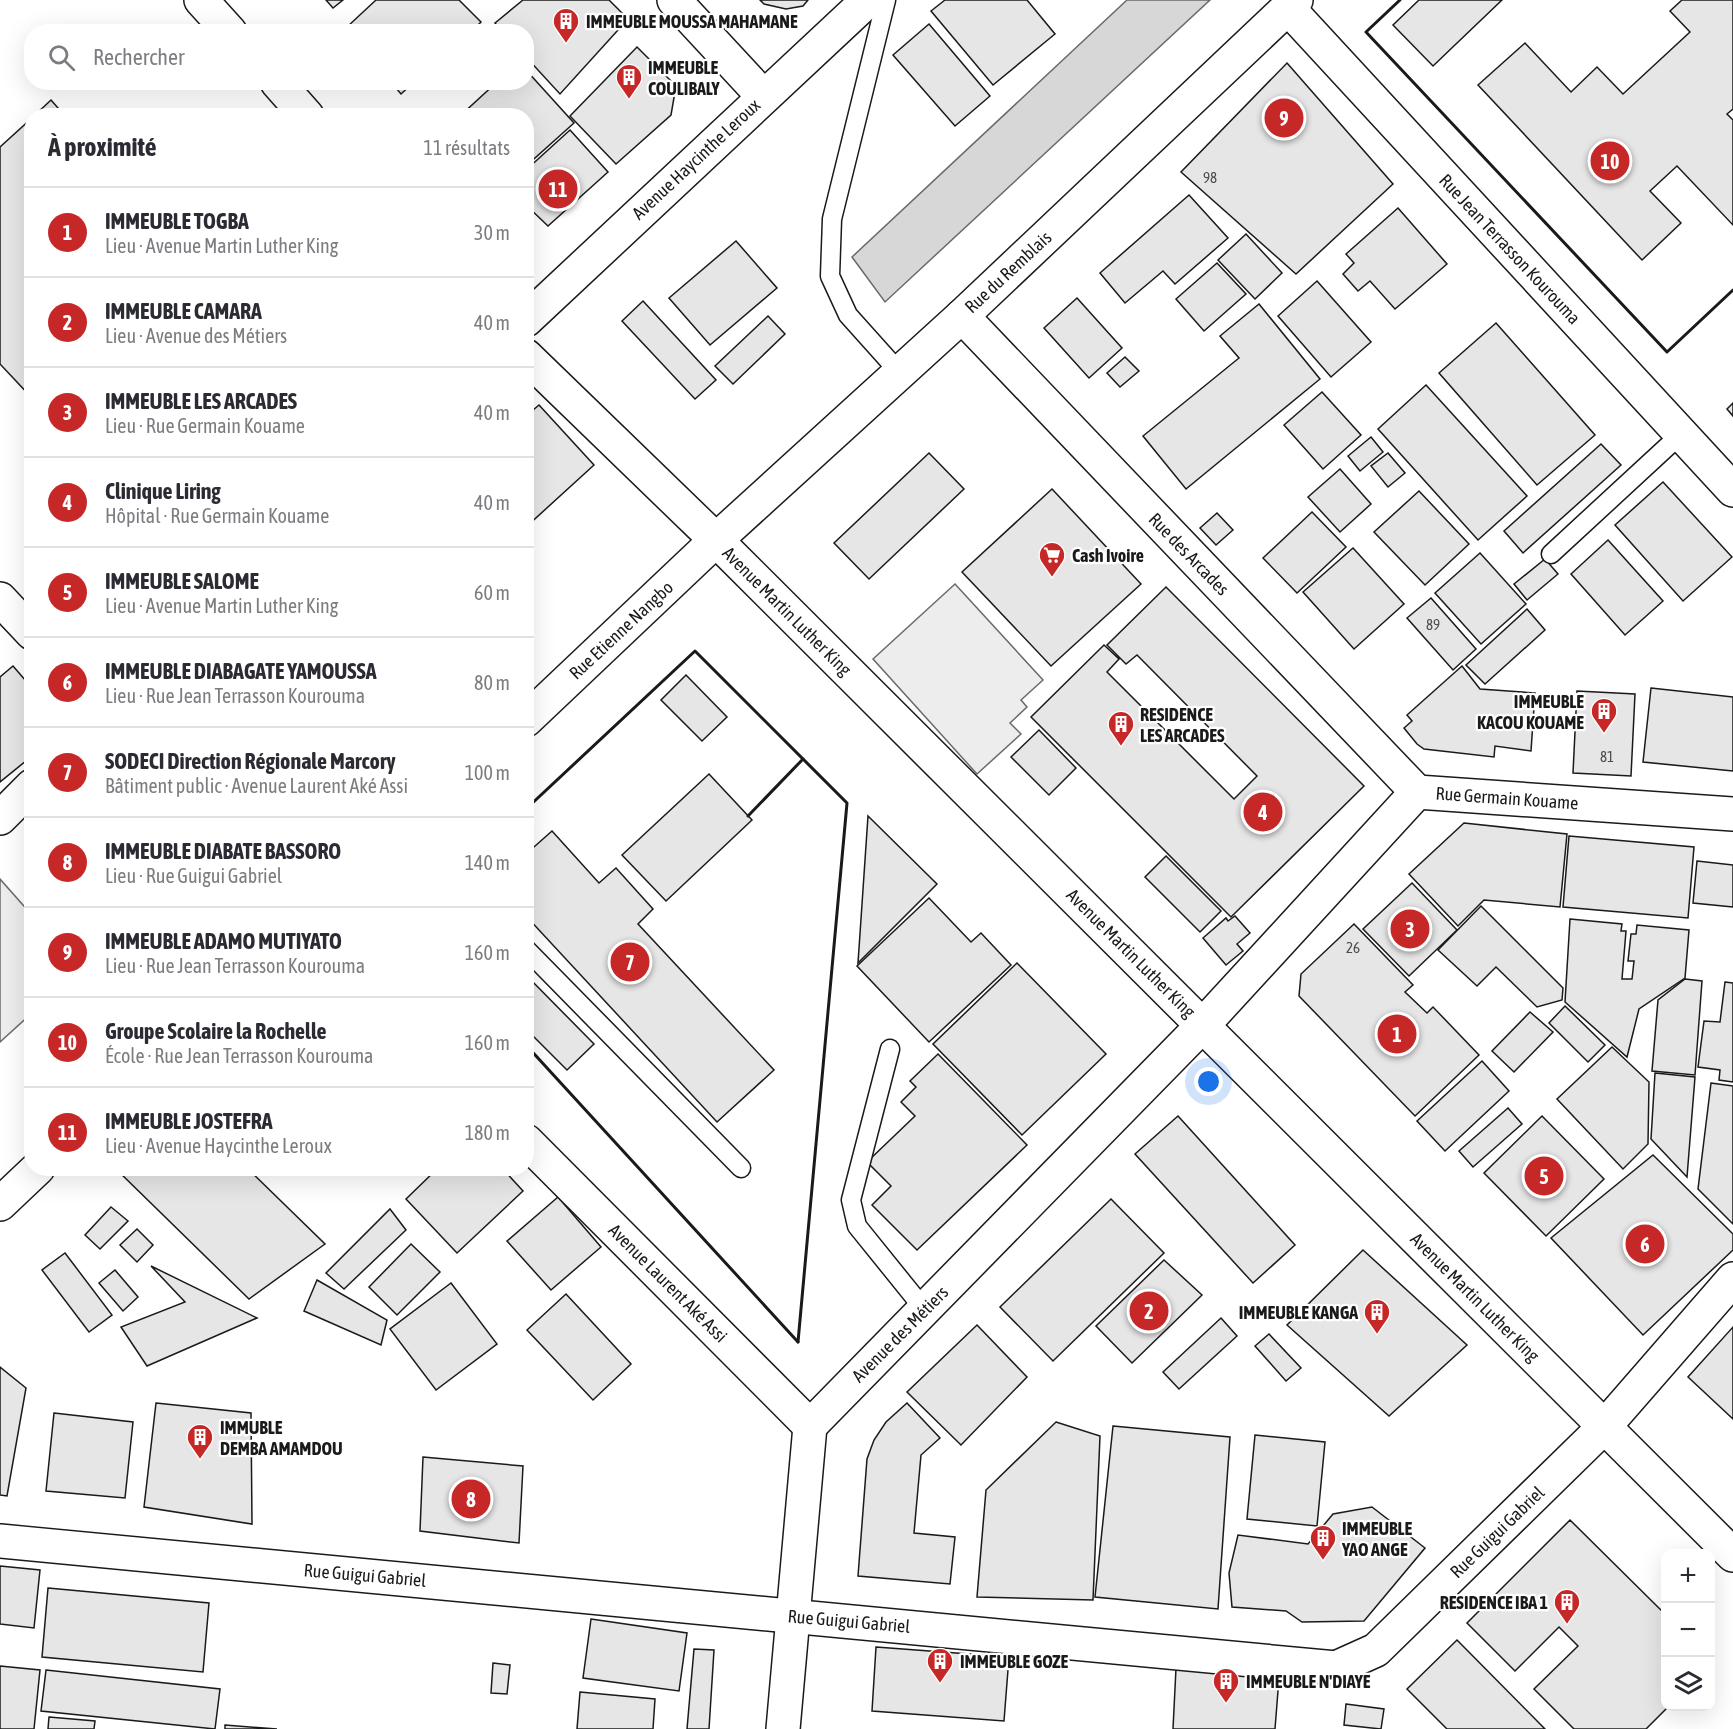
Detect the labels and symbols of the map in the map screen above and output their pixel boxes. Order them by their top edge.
building icon: IMMEUBLE MOUSSA MAHAMANE [551,6,581,44]
place label: IMMEUBLE MOUSSA MAHAMANE [586,11,798,32]
place label: IMMEUBLE COULIBALY [648,57,720,99]
building icon: IMMEUBLE COULIBALY [614,62,644,100]
street label: Avenue Haycinthe Leroux [628,94,764,224]
pin: 9 [1264,96,1304,140]
pin: 10 [1590,138,1630,184]
pin: 11 [538,166,578,212]
house number: 98 [1203,169,1217,186]
street label: Rue Jean Terrasson Kourouma [1435,170,1585,328]
street label: Rue du Remblais [960,227,1056,317]
street label: Rue des Arcades [1145,509,1233,599]
supermarket icon: Cash Ivoire [1037,540,1067,578]
street label: Avenue Martin Luther King [718,542,856,680]
place label: Cash Ivoire [1072,545,1144,566]
street label: Rue Etienne Nangbo [565,577,677,683]
house number: 89 [1426,616,1440,633]
place label: IMMEUBLE KACOU KOUAME [1477,691,1584,733]
building icon: IMMEUBLE KACOU KOUAME [1589,696,1619,734]
place label: RESIDENCE LES ARCADES [1140,704,1225,746]
building icon: RESIDENCE LES ARCADES [1106,709,1136,747]
house number: 81 [1600,748,1614,765]
street label: Rue Germain Kouame [1435,783,1579,813]
pin: 4 [1244,790,1282,834]
street label: Avenue Martin Luther King [1062,884,1200,1022]
pin: 3 [1390,906,1430,952]
house number: 26 [1346,939,1360,956]
pin: 7 [610,940,650,984]
pin: 1 [1378,1012,1416,1056]
your location [1194,1067,1223,1096]
pin: 5 [1524,1154,1564,1198]
street label: Avenue Laurent Aké Assi [604,1219,732,1347]
pin: 6 [1626,1222,1664,1266]
street label: Avenue Martin Luther King [1406,1228,1544,1366]
street label: Avenue des Métiers [848,1282,952,1386]
pin: 2 [1130,1288,1168,1334]
building icon: IMMEUBLE KANGA [1362,1297,1392,1335]
place label: IMMEUBLE KANGA [1239,1302,1358,1323]
place label: IMMUBLE DEMBA AMAMDOU [220,1417,343,1459]
building icon: IMMUBLE DEMBA AMAMDOU [185,1422,215,1460]
pin: 8 [452,1476,490,1522]
street label: Rue Guigui Gabriel [1446,1482,1549,1582]
place label: IMMEUBLE YAO ANGE [1341,1518,1412,1560]
building icon: IMMEUBLE YAO ANGE [1308,1523,1338,1561]
street label: Rue Guigui Gabriel [303,1559,427,1591]
building icon: RESIDENCE IBA 1 [1552,1587,1582,1625]
place label: RESIDENCE IBA 1 [1440,1592,1548,1613]
street label: Rue Guigui Gabriel [787,1605,911,1637]
building icon: IMMEUBLE GOZE [925,1646,955,1684]
place label: IMMEUBLE GOZE [960,1651,1068,1672]
building icon: IMMEUBLE N'DIAYE [1211,1666,1241,1704]
place label: IMMEUBLE N'DIAYE [1246,1671,1371,1692]

